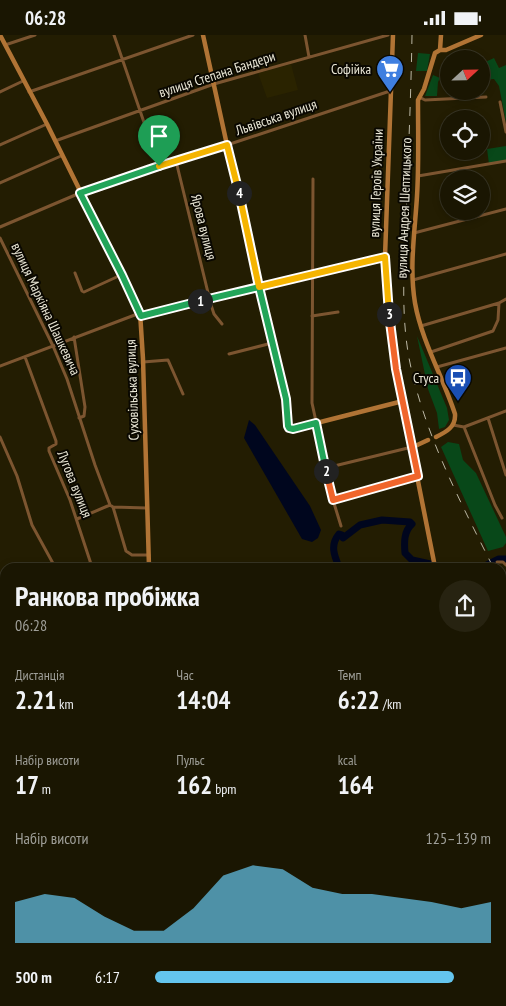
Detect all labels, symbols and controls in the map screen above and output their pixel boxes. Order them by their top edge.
text: 06:28 [25,6,66,30]
street label: вулиця Степана Бандери [157,47,277,101]
north arrow [440,50,490,100]
map controls [440,50,490,220]
supermarket icon: Софійка [375,54,405,93]
place label: Софійка [331,60,371,78]
street label: Львівська вулиця [232,95,319,140]
button: locate [440,110,490,160]
pin [138,115,180,166]
icon: arrive [145,122,173,150]
street label: вулиця Героїв України [365,128,387,238]
street label: вулиця Андрея Шептицького [393,137,415,279]
button: layers [440,170,490,220]
pin: 4 [226,181,252,205]
text: 4 [236,184,243,202]
street label: Ярова вулиця [187,192,221,262]
street label: вулиця Маркіяна Шашкевича [7,240,85,378]
pin: 1 [188,289,212,313]
text: 1 [197,292,204,310]
pin: 3 [376,301,402,327]
text: 3 [386,305,393,323]
street label: Суховільська вулиця [121,339,143,441]
bus stop icon: Стуса [443,363,473,402]
place label: Стуса [413,369,439,387]
street label: Лугова вулиця [53,447,97,520]
pin: 2 [314,459,338,483]
text: 2 [323,462,330,480]
text: Ранкова пробіжка [15,577,200,614]
button: share [439,580,491,632]
text: 06:28 [15,615,47,635]
text: Дистанція [15,666,64,684]
text: Час [176,666,194,684]
text: Темп [338,666,362,684]
text: 2.21 [15,684,56,716]
text: 14:04 [176,684,230,716]
text: 6:22 [338,684,380,716]
text: km [56,695,74,713]
text: /km [380,695,401,713]
text: Набір висоти [15,751,79,769]
text: Пульс [176,751,205,769]
text: kcal [338,751,357,769]
text: 17 [15,769,39,801]
text: 162 [176,769,212,801]
text: 164 [338,769,374,801]
text: m [39,780,51,798]
text: bpm [212,780,236,798]
text: Набір висоти [15,828,88,848]
text: 125–139 m [426,828,491,848]
text: 500 m [15,967,52,987]
text: 6:17 [95,967,120,987]

